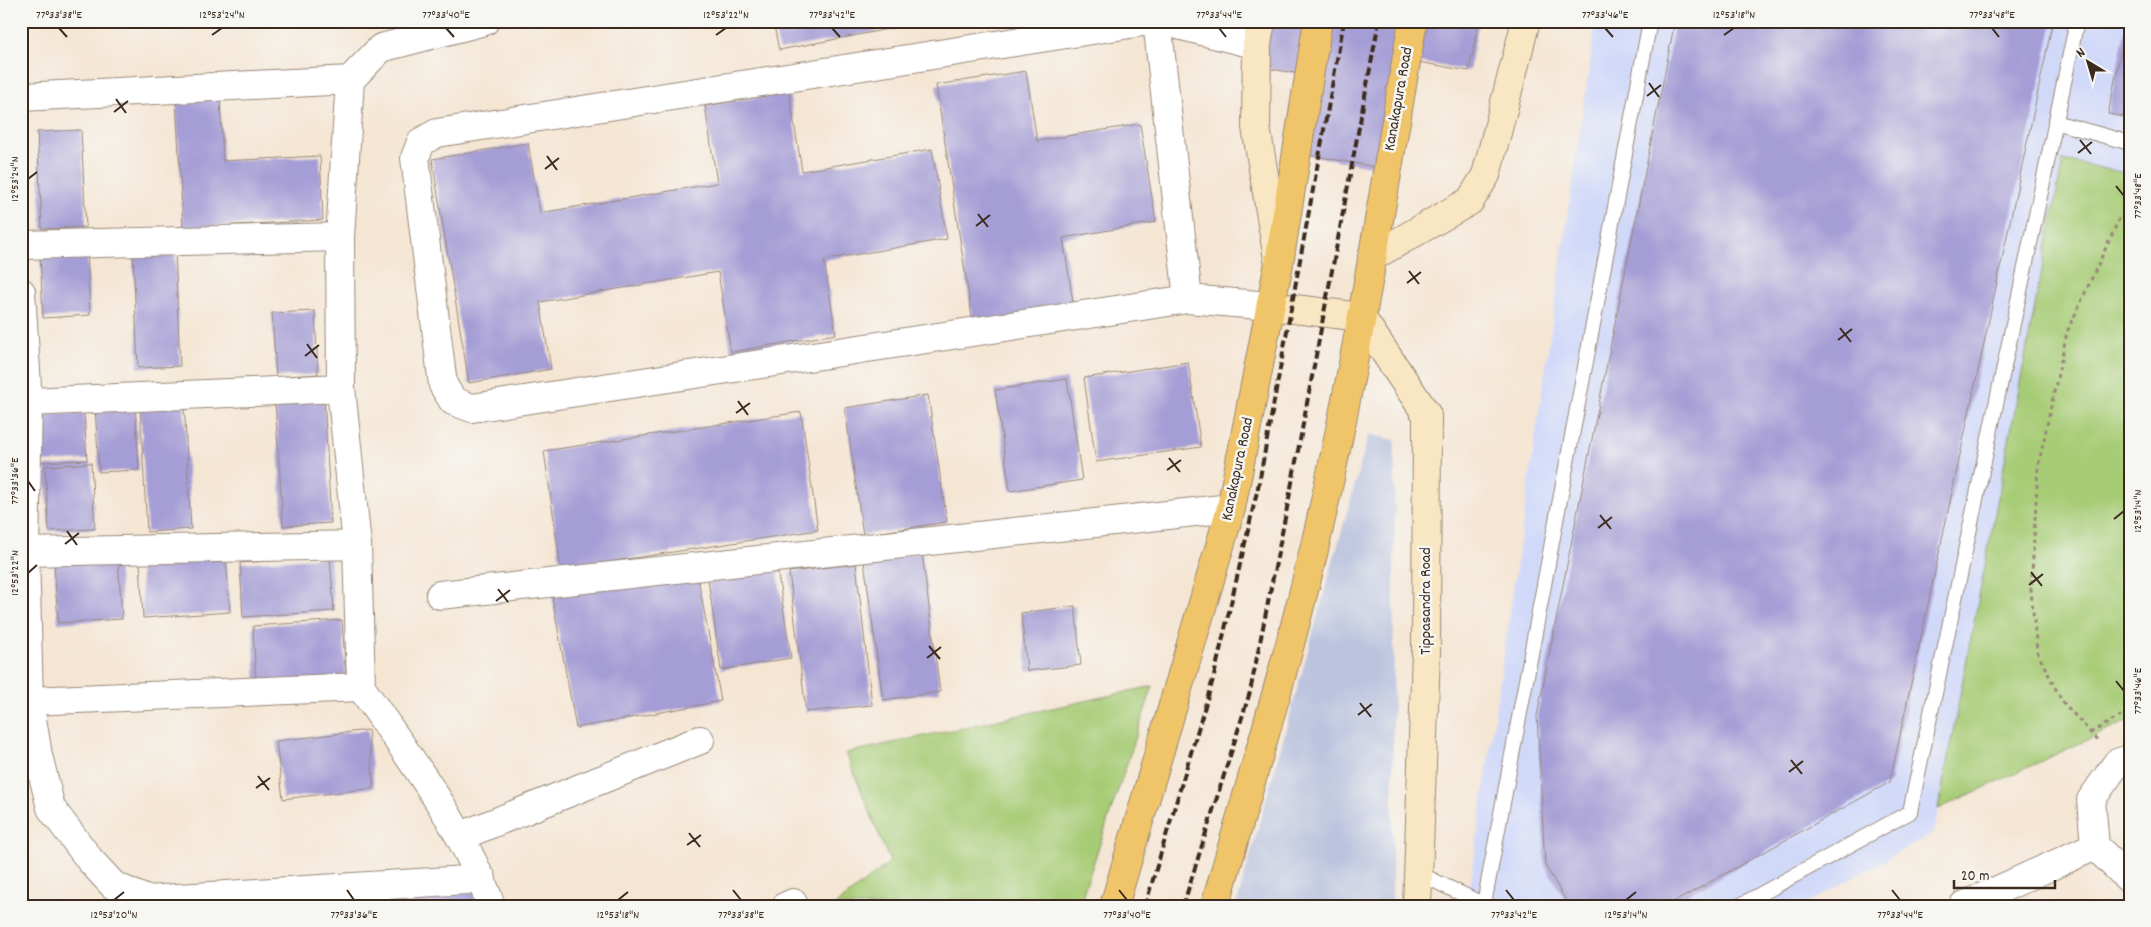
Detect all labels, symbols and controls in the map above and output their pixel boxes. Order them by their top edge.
text: 77°33'38"E [36,7,83,24]
text: 12°53'24"N [199,7,245,24]
text: 77°33'40"E [422,7,470,24]
text: 12°53'22"N [703,7,749,24]
text: 77°33'42"E [809,7,856,24]
text: 77°33'44"E [1196,7,1242,24]
text: 77°33'46"E [1582,7,1629,24]
text: 12°53'18"N [1713,7,1755,24]
text: 77°33'48"E [1969,7,2015,24]
north arrow [2064,38,2114,88]
text: N [2072,43,2090,63]
street label: Kanakapura Road [1379,45,1419,153]
text: 12°53'24"N [7,156,24,202]
text: 77°33'48"E [2130,173,2147,219]
street label: Kanakapura Road [1216,415,1260,523]
text: 77°33'36"E [7,457,24,505]
text: 12°53'14"N [2130,490,2147,532]
street label: Tippasandra Road [1415,547,1438,655]
text: 12°53'22"N [7,550,24,596]
text: 77°33'46"E [2130,667,2147,714]
scale bar [1954,857,2055,889]
text: 20 m [1961,866,1989,888]
text: 12°53'20"N [91,907,138,924]
text: 77°33'36"E [331,907,378,924]
text: 12°53'18"N [597,907,639,924]
text: 77°33'38"E [718,907,765,924]
text: 77°33'40"E [1103,907,1151,924]
text: 77°33'42"E [1491,907,1538,924]
text: 12°53'14"N [1605,907,1647,924]
text: 77°33'44"E [1877,907,1923,924]

